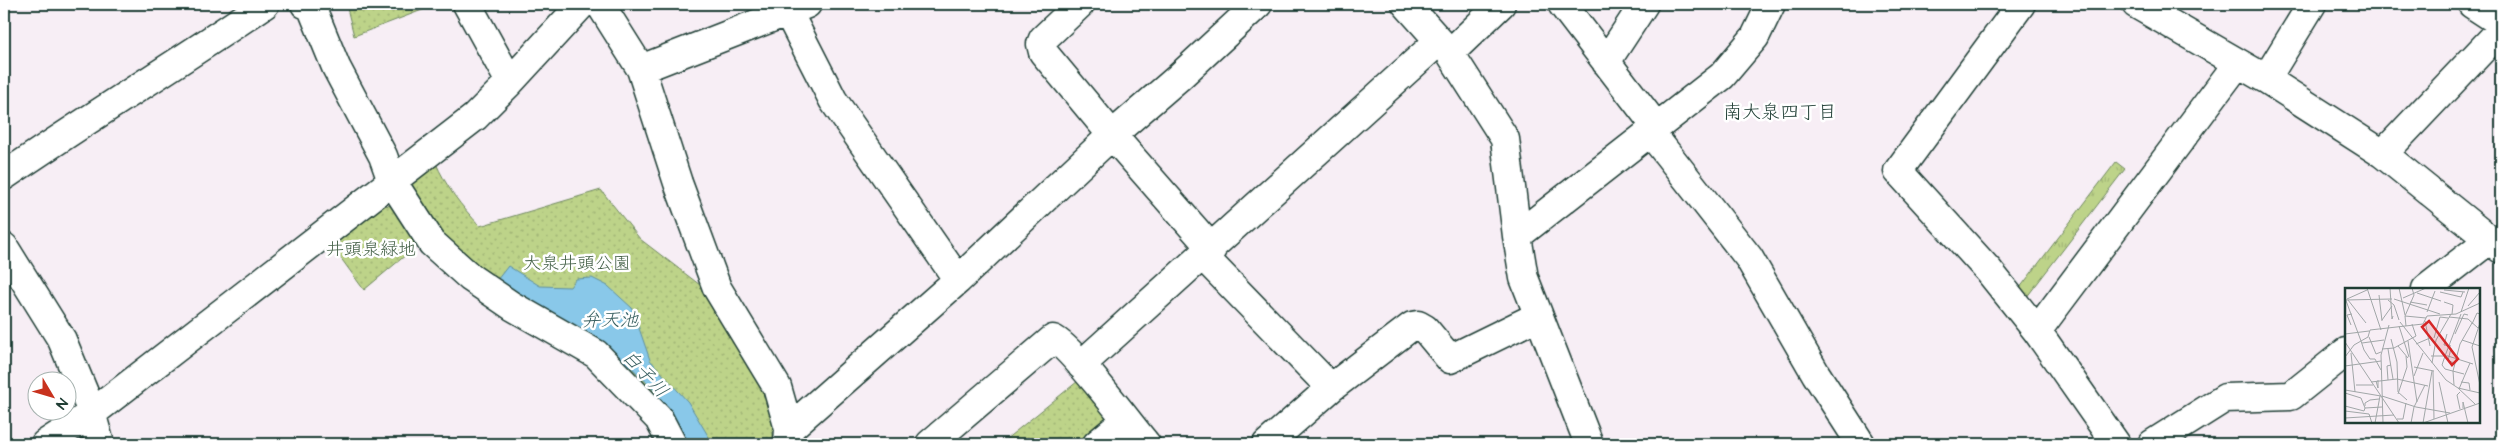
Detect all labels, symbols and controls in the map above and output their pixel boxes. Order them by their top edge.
district label: 南大泉四丁目 [1723,99,1837,126]
park label: 井頭泉緑地 [326,237,416,262]
park label: 大泉井頭公園 [523,251,631,276]
inset map [2345,288,2480,423]
water label: 弁天池 [581,307,639,334]
water label: 白子川 [616,344,674,404]
north arrow [28,370,78,420]
text: N [51,394,72,413]

